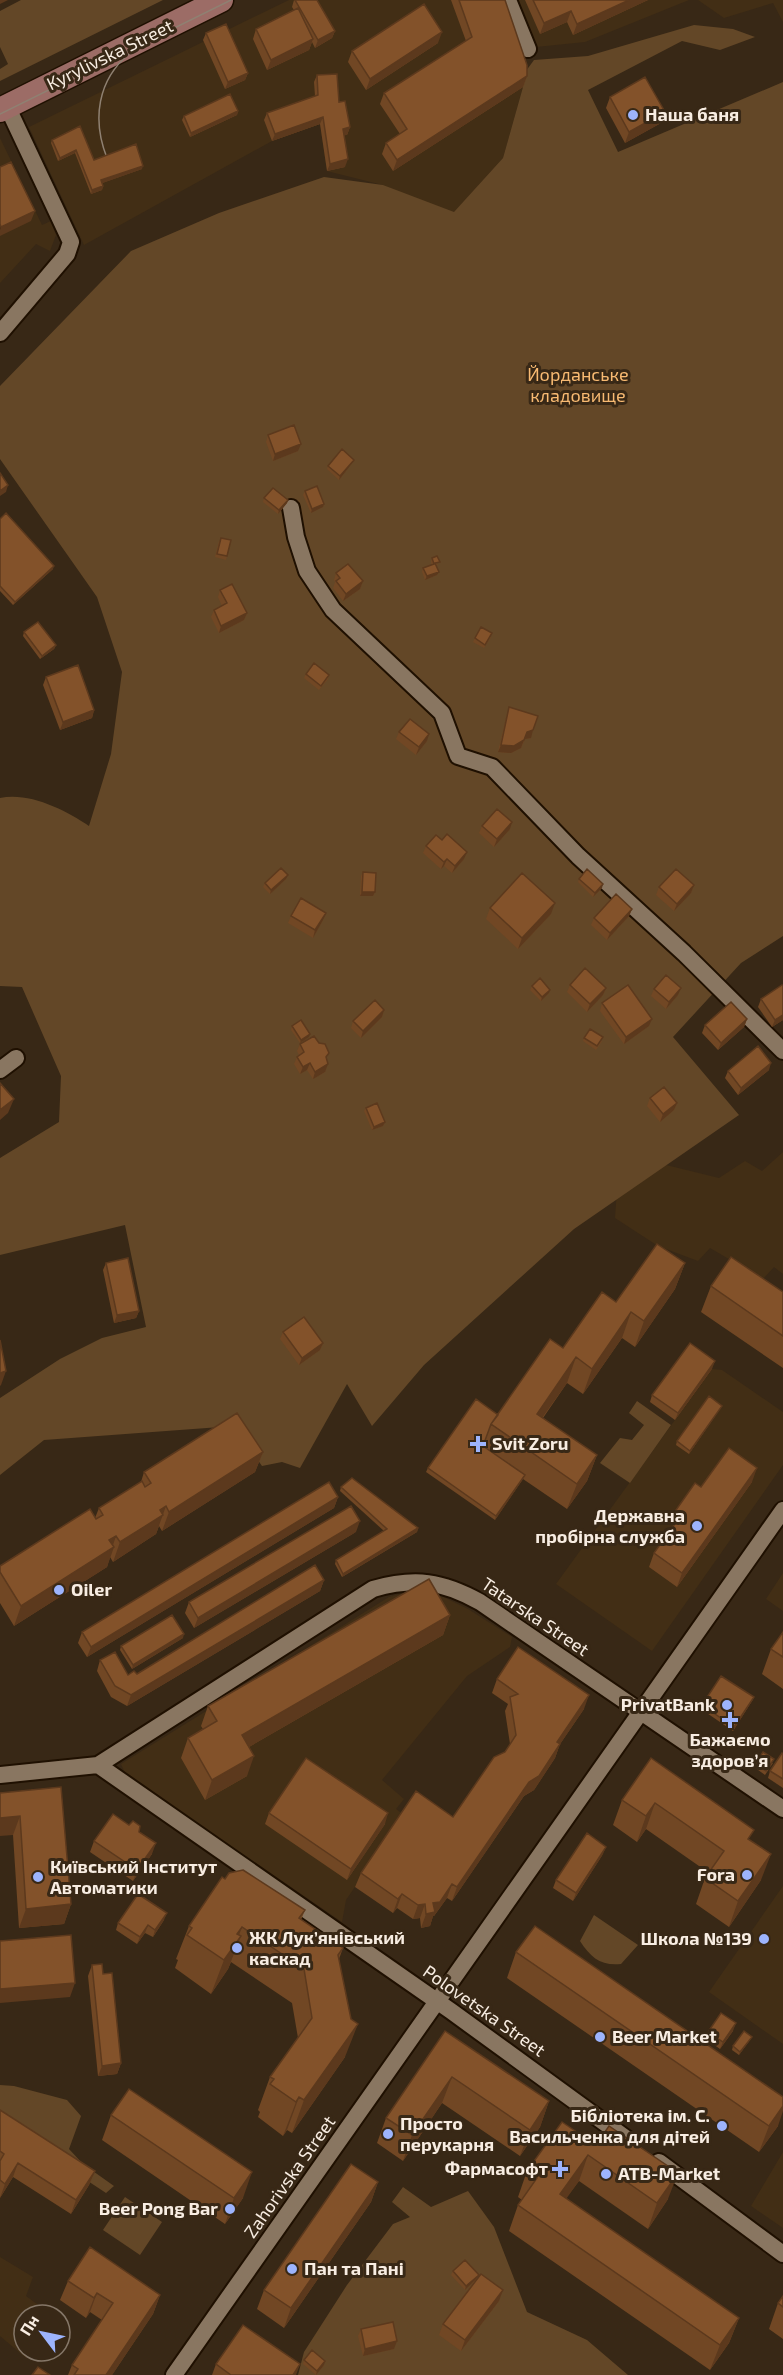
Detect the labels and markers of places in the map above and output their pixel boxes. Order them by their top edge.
place label: Наша баня [645,103,739,125]
marker: Наша баня [626,108,640,122]
place label: Svit Zoru [492,1432,568,1454]
marker: Svit Zoru [469,1435,487,1453]
place label: Державна пробірна служба [535,1504,685,1547]
marker: Державна пробірна служба [690,1519,704,1533]
place label: Oiler [71,1578,112,1600]
marker: Oiler [52,1583,66,1597]
place label: PrivatBank [621,1693,715,1715]
marker: PrivatBank [720,1698,734,1712]
marker: Бажаємо здоровʼя [723,1713,737,1727]
place label: Бажаємо здоровʼя [689,1728,771,1771]
place label: Київський Інститут Автоматики [50,1855,217,1898]
place label: Fora [697,1863,735,1885]
marker: Fora [740,1868,754,1882]
marker: Київський Інститут Автоматики [31,1870,45,1884]
place label: ЖК Лук’янівський каскад [249,1926,405,1969]
place label: Школа №139 [640,1927,752,1949]
marker: Школа №139 [757,1932,771,1946]
marker: ЖК Лук’янівський каскад [230,1941,244,1955]
place label: Beer Market [612,2025,717,2047]
marker: Beer Market [593,2030,607,2044]
place label: Бібліотека ім. С. Васильченка для дітей [509,2104,710,2147]
place label: Просто перукарня [400,2112,494,2155]
marker: Бібліотека ім. С. Васильченка для дітей [715,2119,729,2133]
marker: Просто перукарня [381,2127,395,2141]
place label: Фармасофт [445,2157,548,2179]
marker: Фармасофт [553,2162,567,2176]
place label: ATB-Market [618,2162,721,2184]
marker: ATB-Market [599,2167,613,2181]
place label: Beer Pong Bar [99,2197,218,2219]
marker: Beer Pong Bar [223,2202,237,2216]
place label: Пан та Пані [304,2257,404,2279]
marker: Пан та Пані [285,2262,299,2276]

